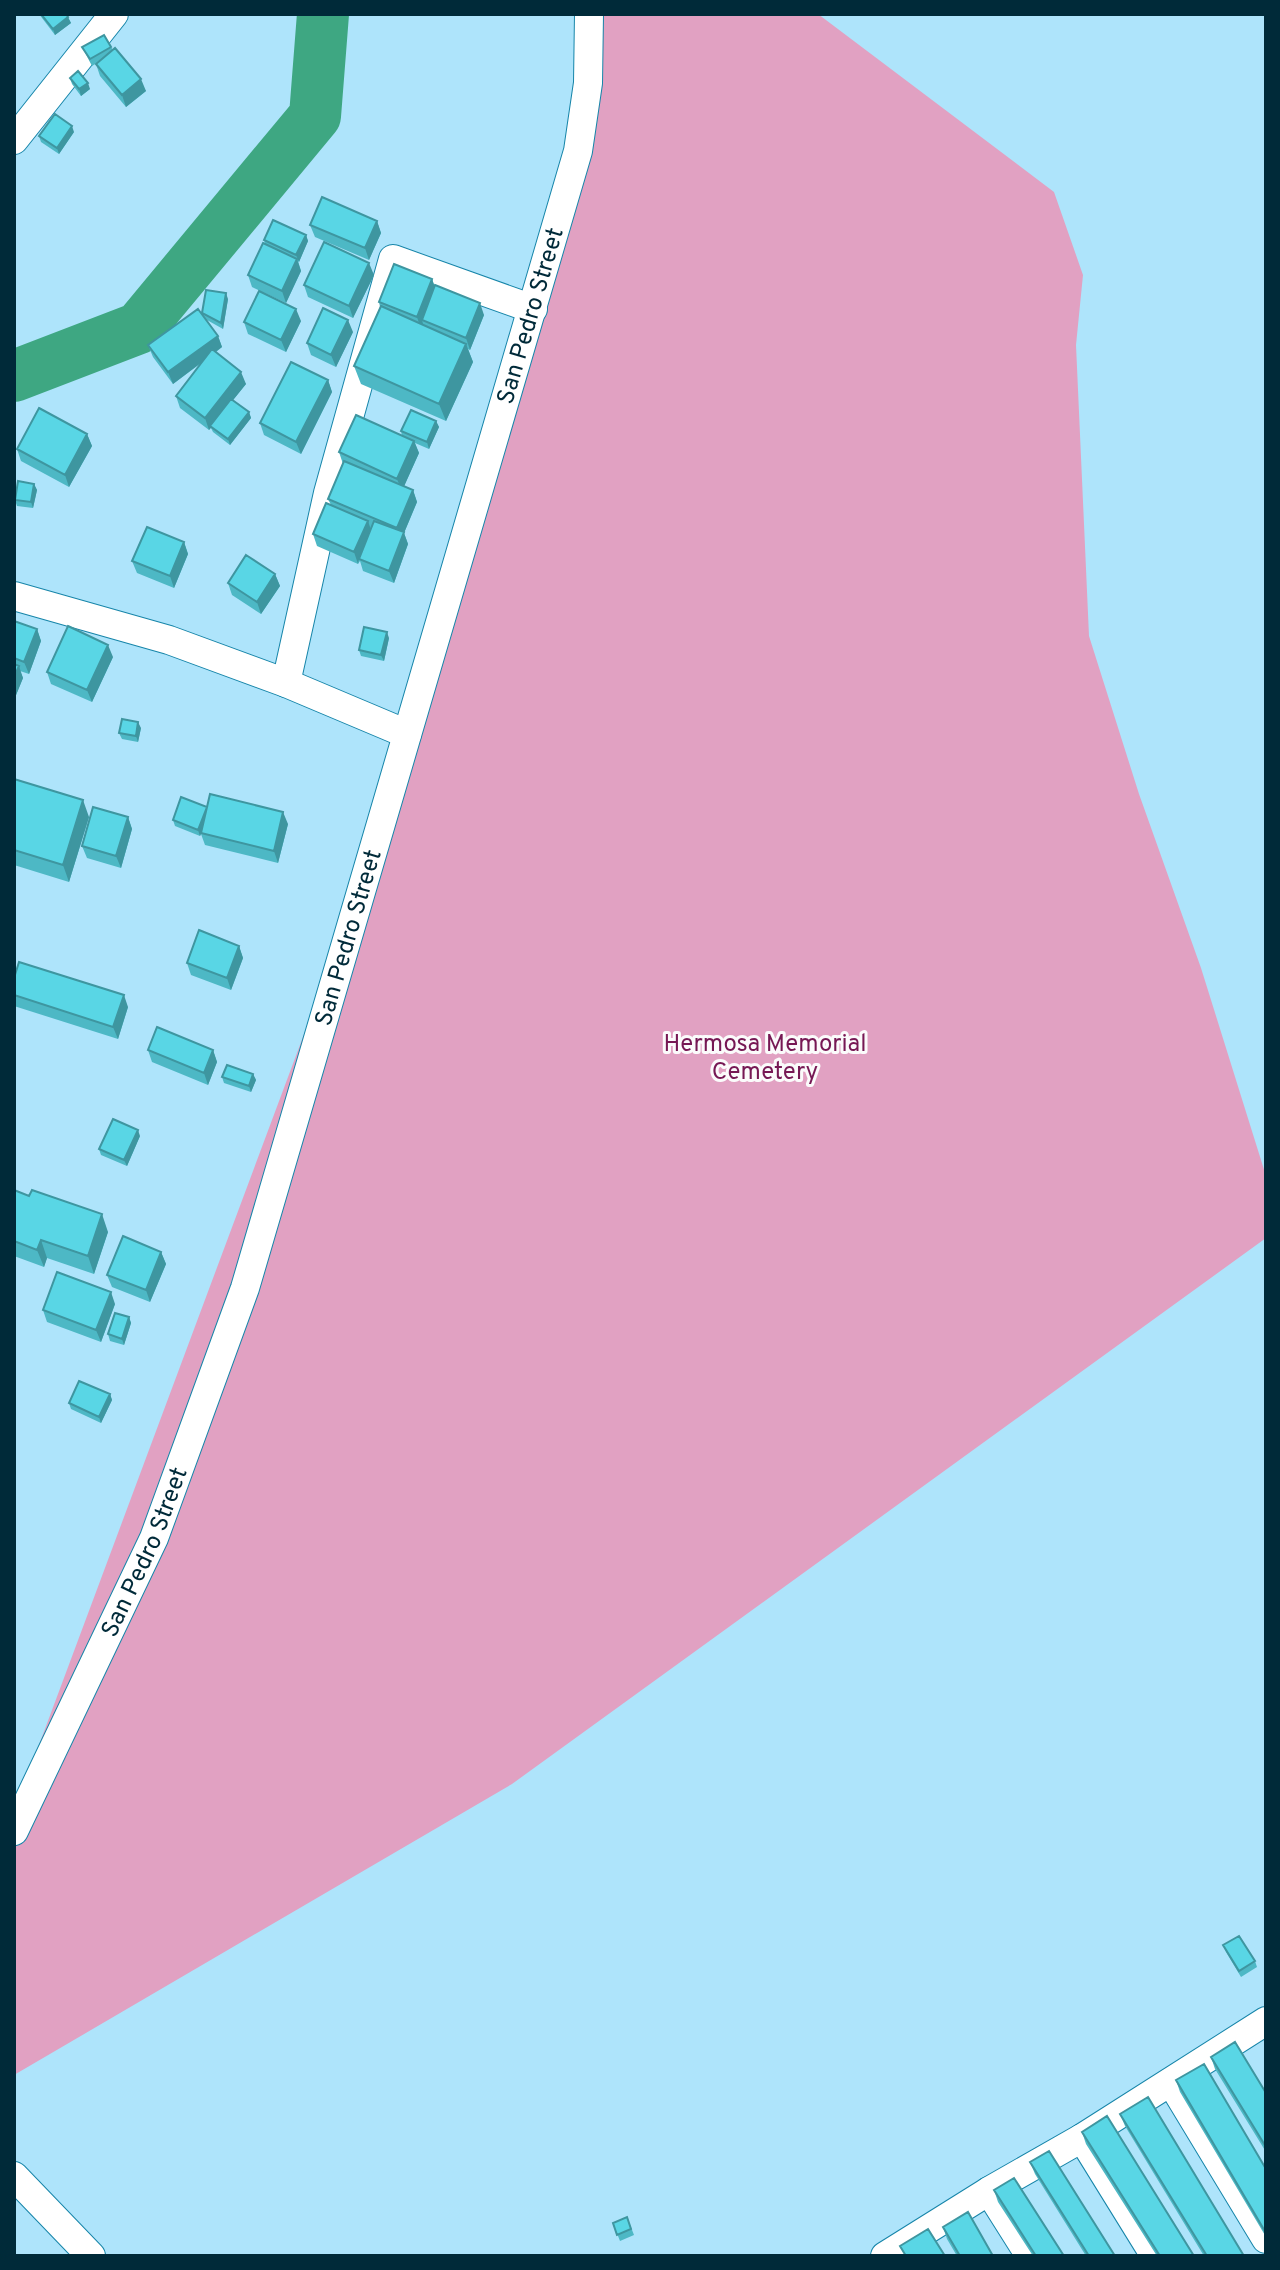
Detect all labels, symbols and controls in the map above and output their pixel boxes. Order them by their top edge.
street label: San Pedro Street [492,224,572,408]
street label: San Pedro Street [310,846,390,1030]
park label: Hermosa Memorial Cemetery [663,1030,867,1088]
street label: San Pedro Street [96,1464,195,1643]

